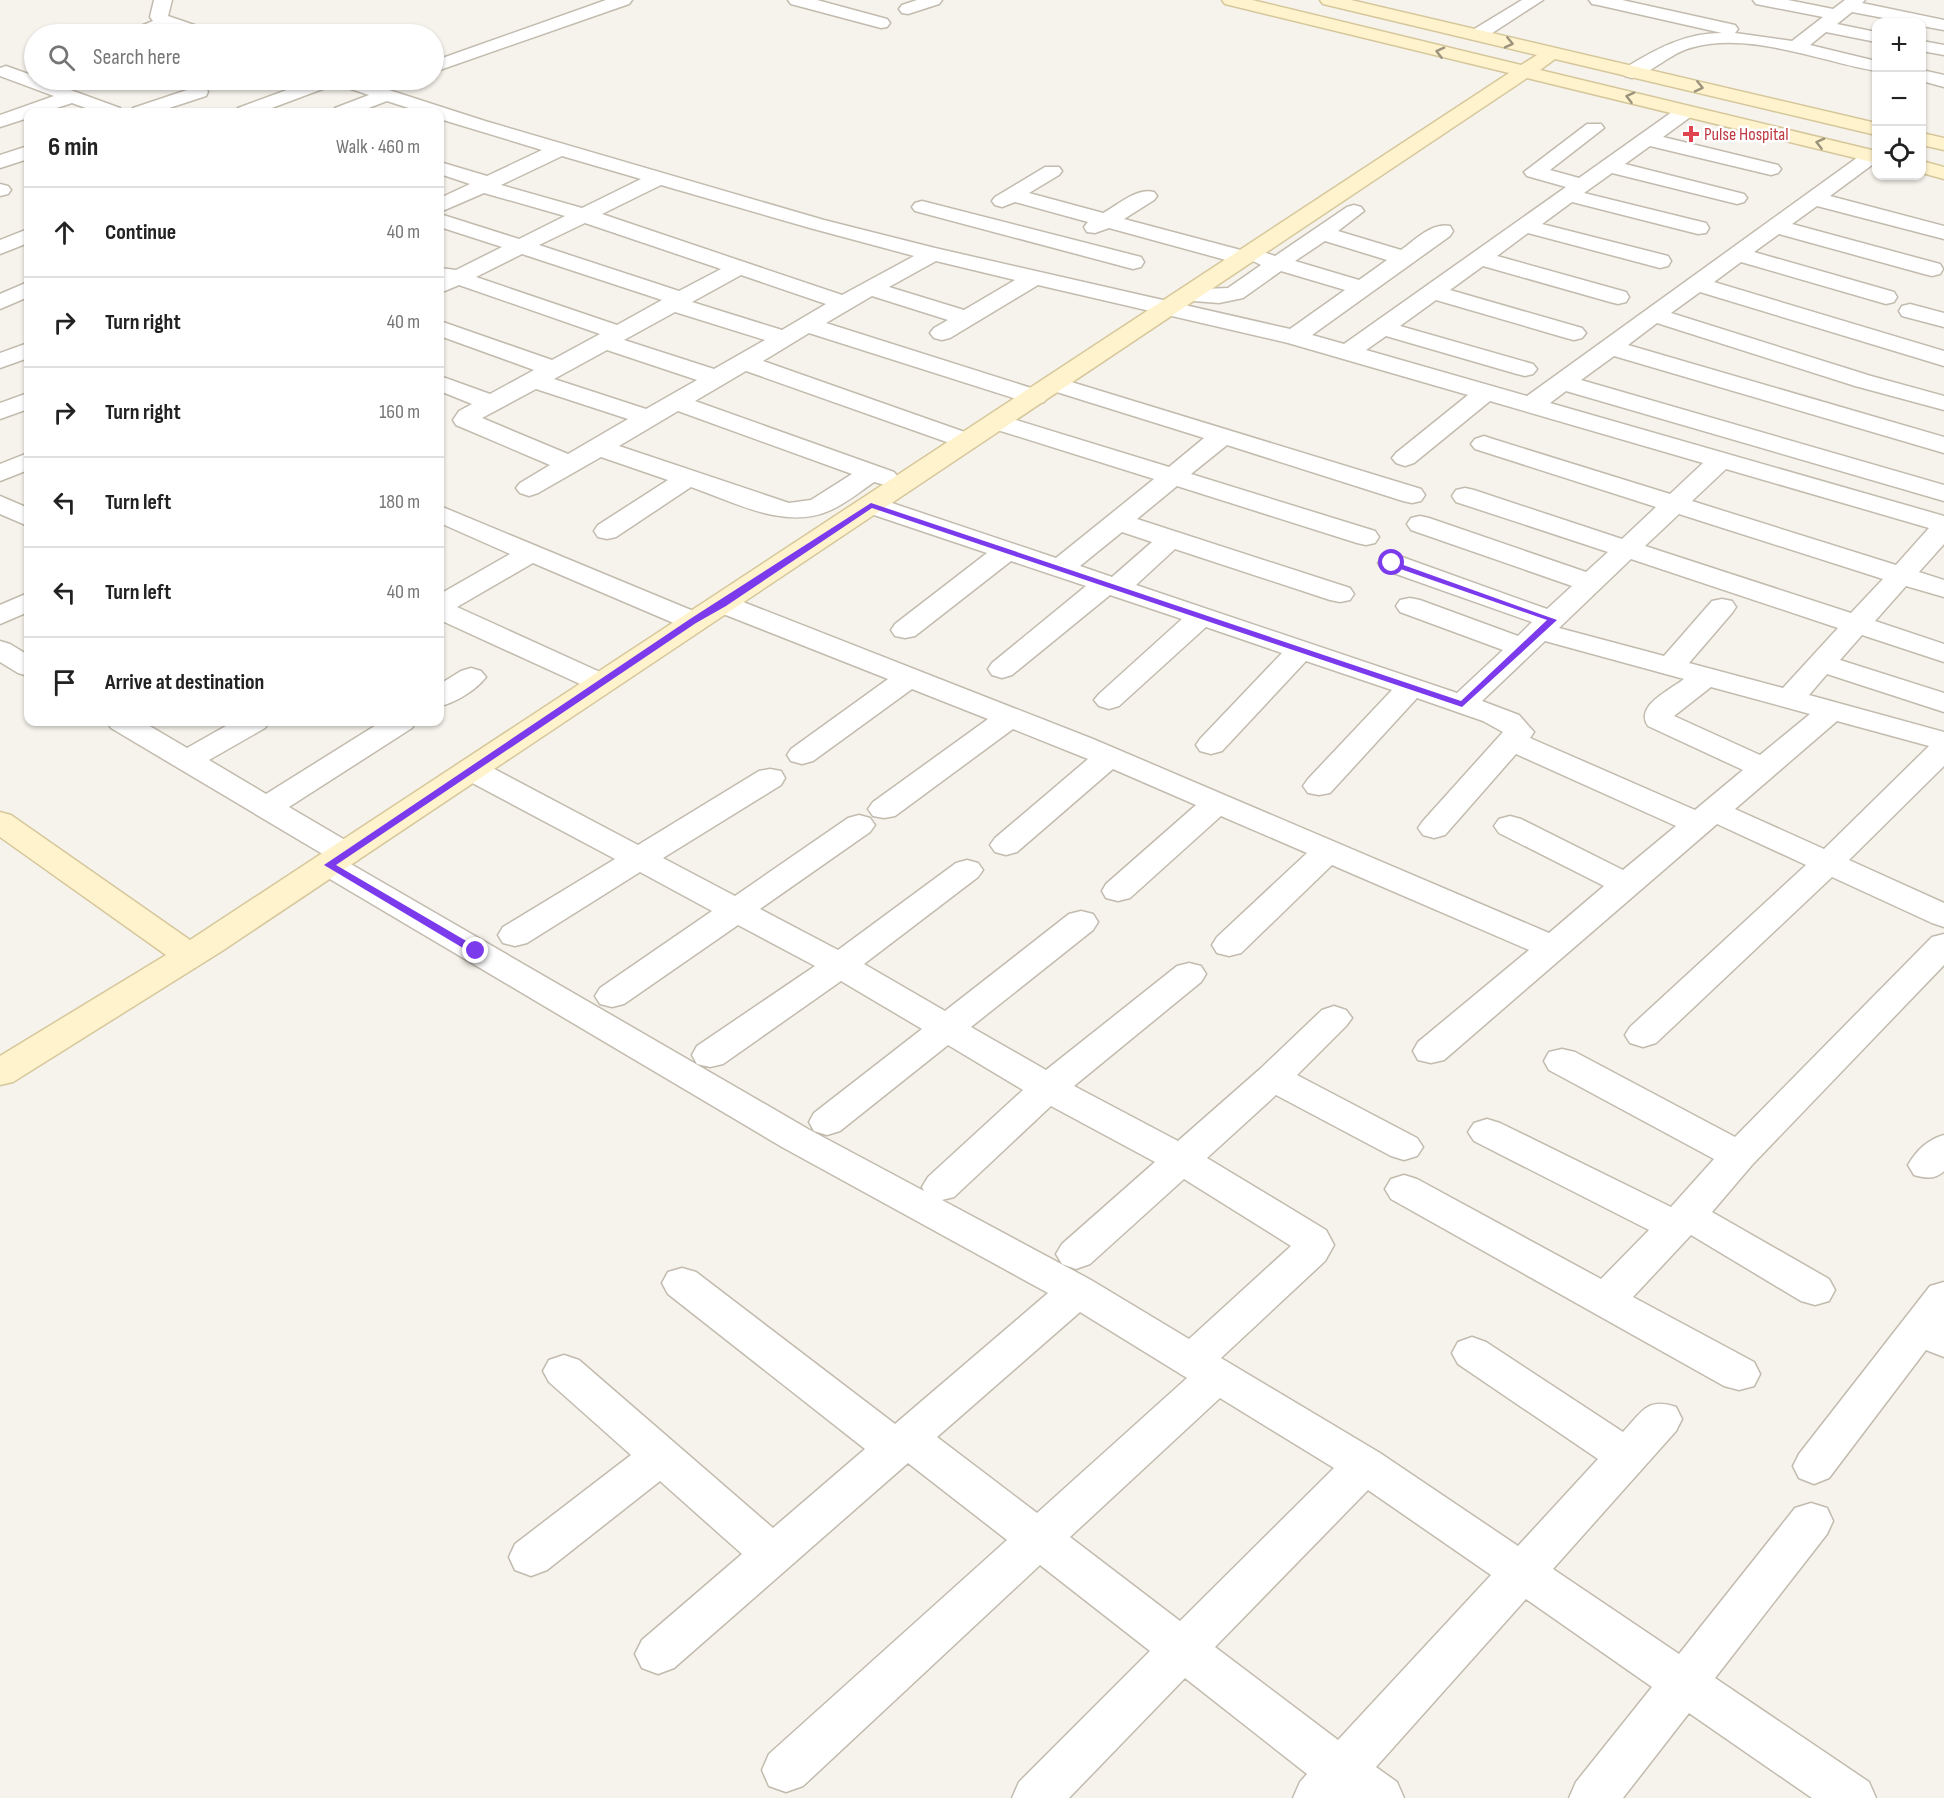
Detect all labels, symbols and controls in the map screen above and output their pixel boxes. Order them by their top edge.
map controls [1872,18,1926,180]
button: + [1872,18,1926,72]
search box [24,24,444,90]
one-way arrow [1503,35,1513,48]
icon: search [45,41,78,74]
text: Search here [93,44,180,71]
one-way arrow [1436,46,1446,59]
button: − [1872,72,1926,126]
one-way arrow [1693,80,1703,93]
one-way arrow [1625,92,1635,105]
place label: Pulse Hospital [1704,124,1789,145]
marker: Pulse Hospital [1682,125,1700,143]
button: locate [1872,126,1926,180]
text: 6 min [48,132,98,163]
text: Walk · 460 m [336,135,420,159]
one-way arrow [1815,137,1825,150]
icon: ahead [48,216,81,249]
text: Continue [105,219,176,246]
text: 40 m [387,220,420,244]
icon: right [48,306,81,339]
text: Turn right [105,309,181,336]
text: 40 m [387,310,420,334]
icon: right [48,396,81,429]
text: Turn right [105,399,181,426]
text: 160 m [379,400,420,424]
icon: left [48,486,81,519]
text: Turn left [105,489,171,516]
text: 180 m [379,490,420,514]
route start [1378,549,1404,575]
icon: left [48,576,81,609]
text: Turn left [105,579,171,606]
text: 40 m [387,580,420,604]
icon: arrive [48,666,81,699]
text: Arrive at destination [105,669,264,696]
route end [462,937,488,963]

